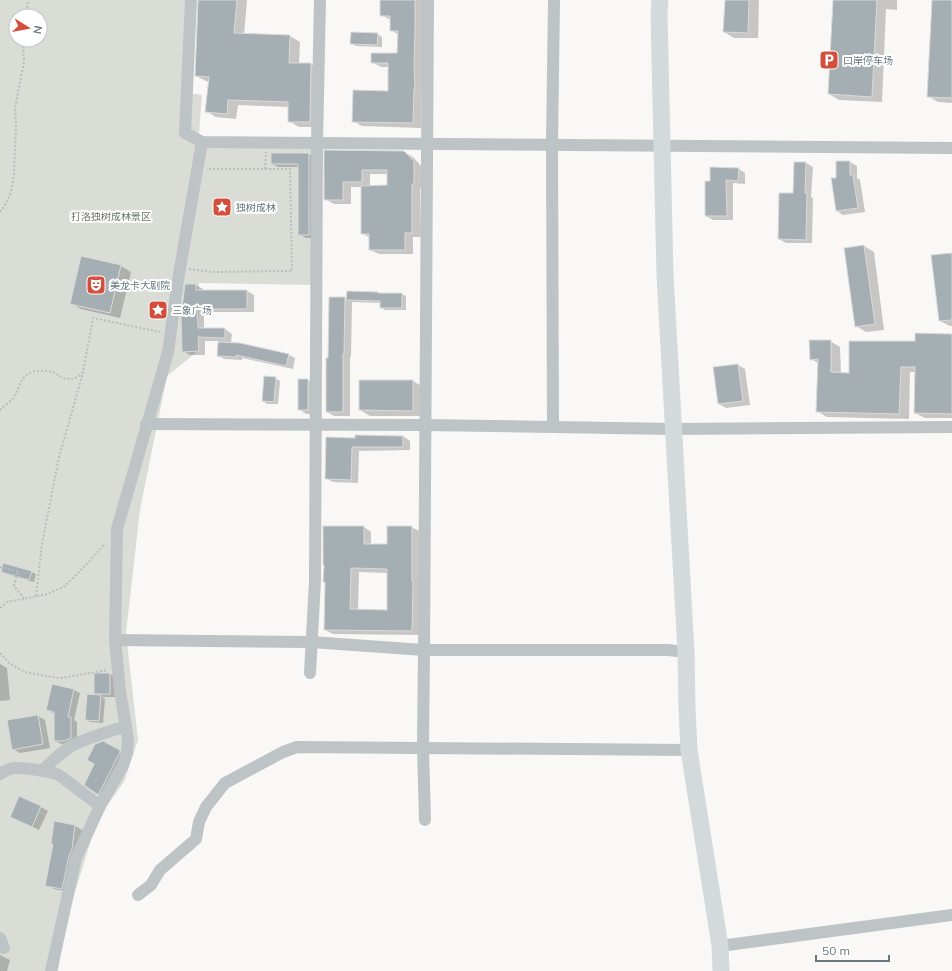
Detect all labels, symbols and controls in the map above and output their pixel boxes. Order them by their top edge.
north arrow [8,8,48,48]
text: N [30,24,45,35]
parking icon: 口岸停车场 [818,49,840,71]
place label: 口岸停车场 [843,54,893,67]
place icon: 独树成林 [211,196,233,218]
place label: 独树成林 [236,201,276,214]
park label: 打洛独树成林景区 [71,210,151,223]
theatre icon: 美龙卡大剧院 [85,274,107,296]
place label: 美龙卡大剧院 [110,279,170,292]
place icon: 三象广场 [147,299,169,321]
place label: 三象广场 [172,304,212,317]
scale bar [816,937,889,963]
text: 50 m [822,943,850,958]

